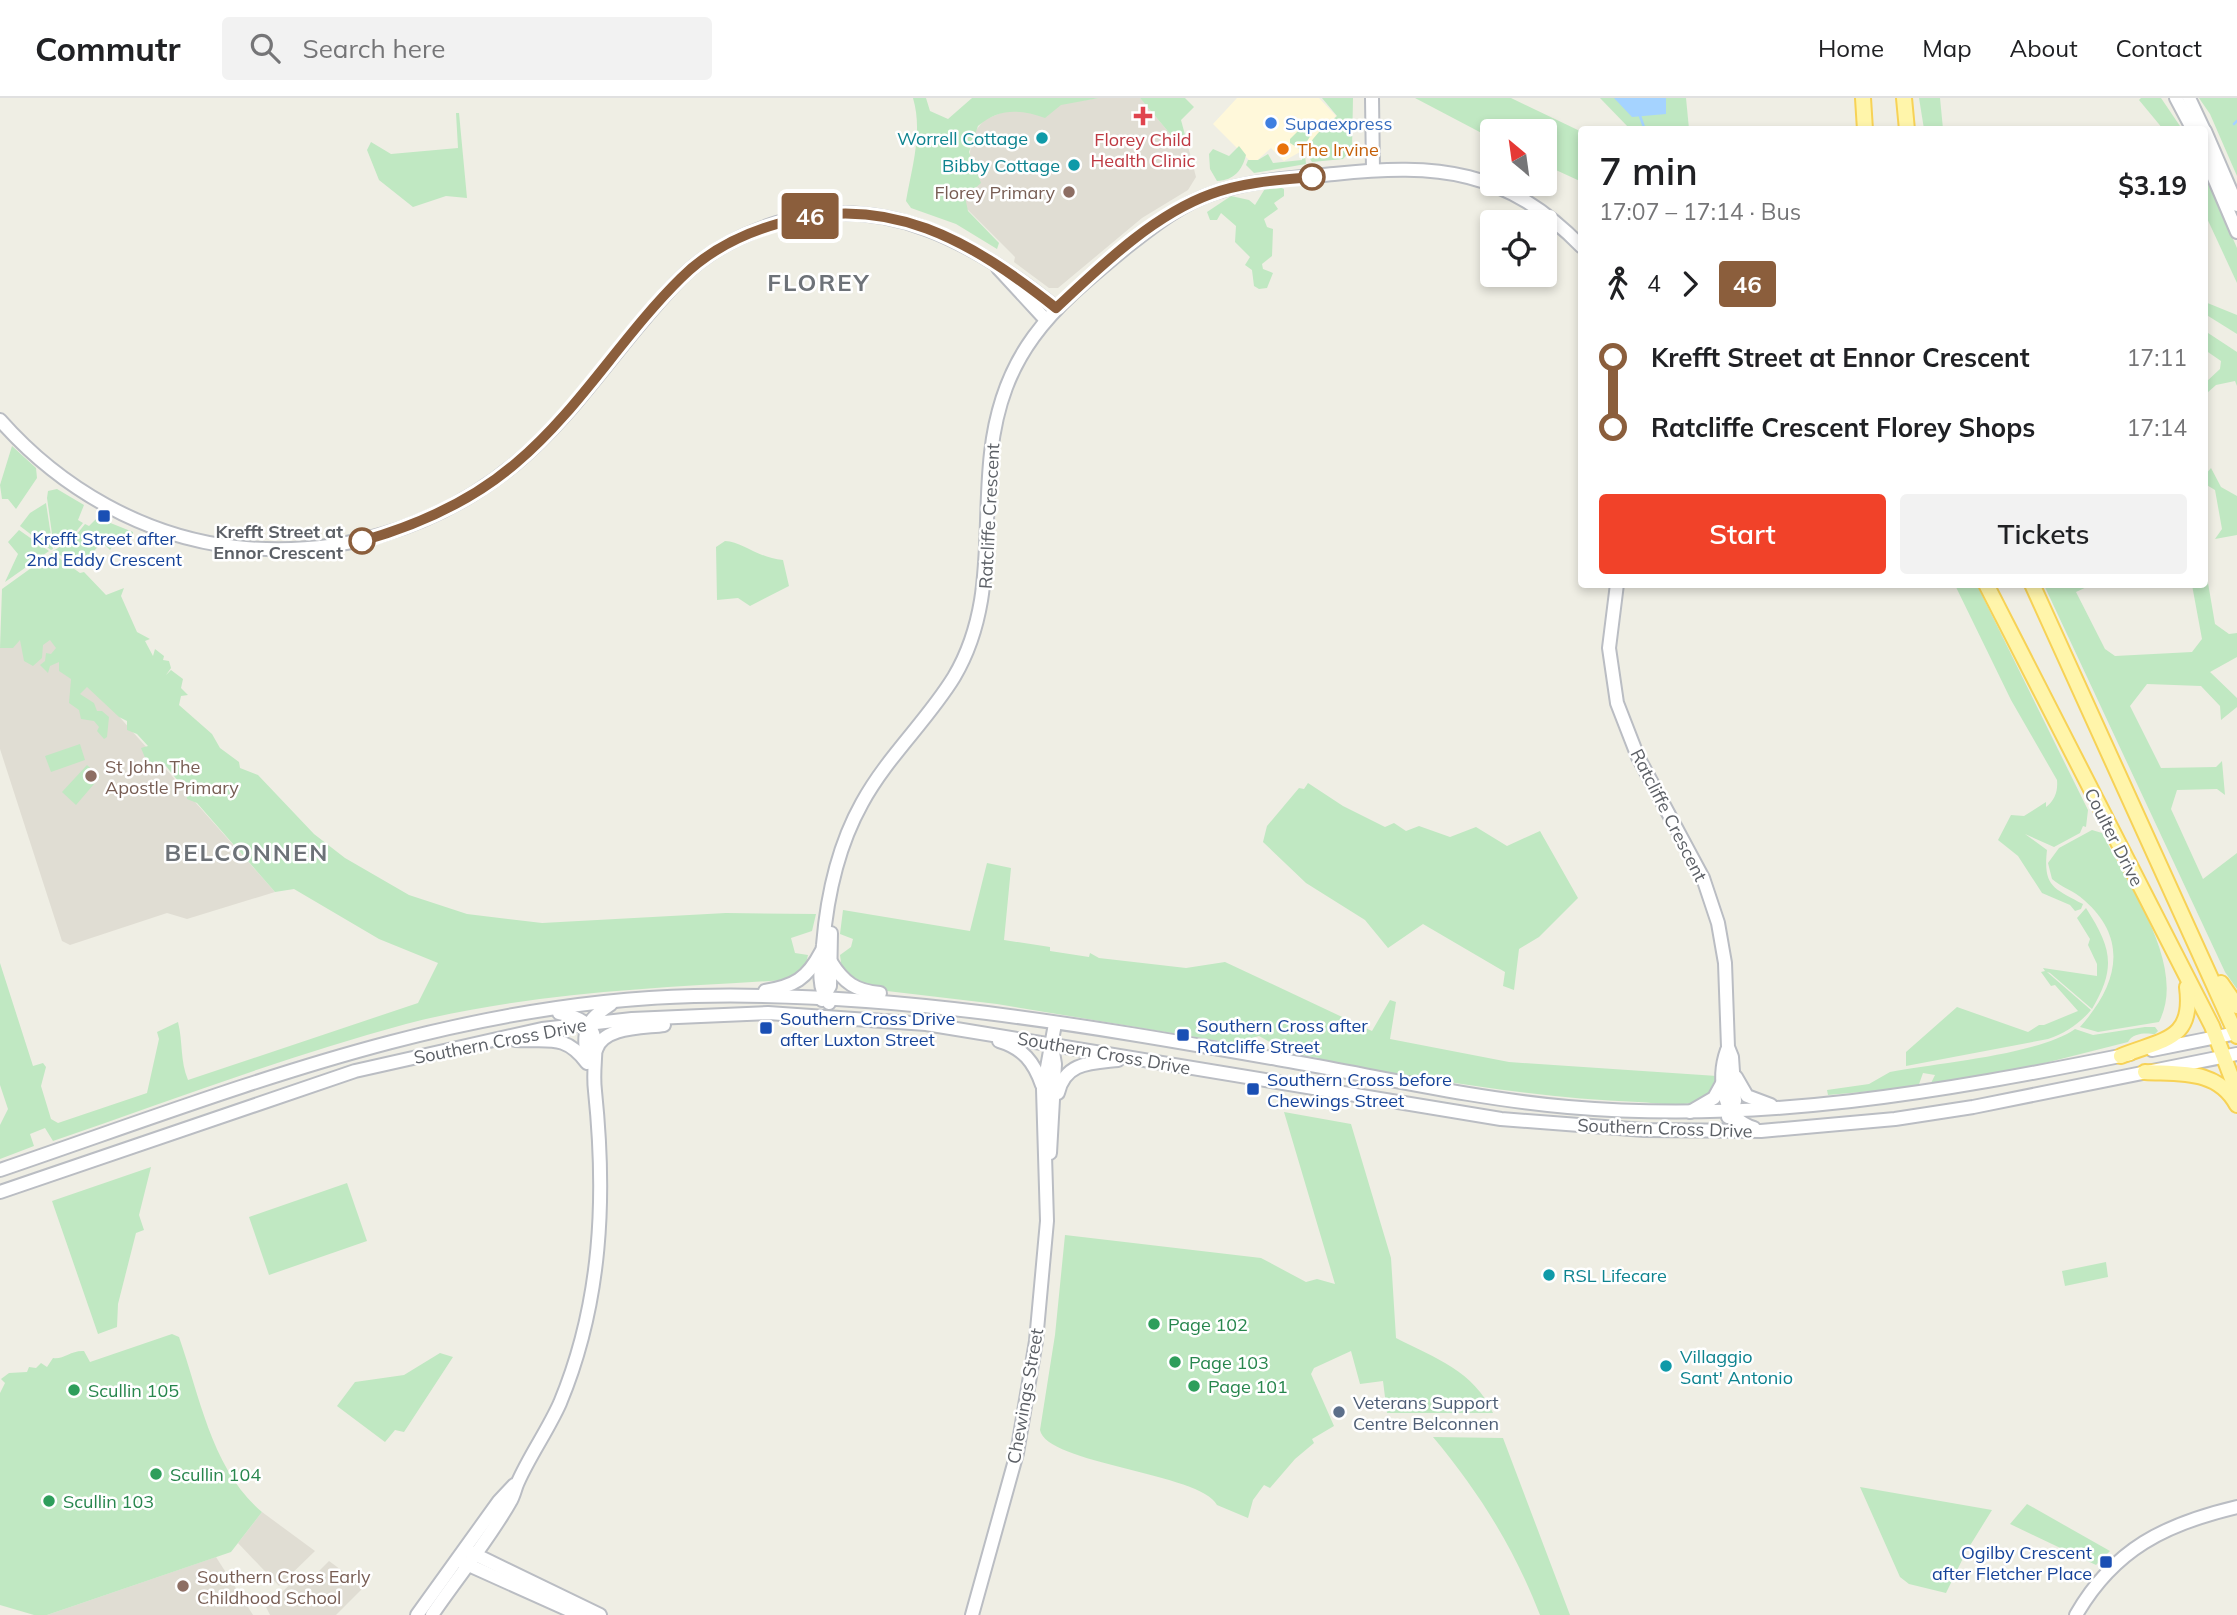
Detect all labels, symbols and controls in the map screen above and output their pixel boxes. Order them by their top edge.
search box [222,17,712,80]
text: Commutr [35,28,180,69]
icon: search [246,29,284,67]
text: Search here [302,32,445,65]
text: Home [1818,33,1884,63]
text: Map [1922,33,1972,63]
text: About [2010,33,2078,63]
text: Contact [2116,33,2202,63]
marker: Florey Child Health Clinic [1133,106,1153,126]
place label: Supaexpress [1285,112,1392,135]
marker: Supaexpress [1263,115,1279,131]
north arrow [1480,119,1558,196]
map controls [1480,119,1557,287]
place label: Worrell Cottage [897,127,1028,150]
place label: Florey Child Health Clinic [1091,128,1195,172]
marker: Worrell Cottage [1034,130,1050,146]
place label: The Irvine [1297,138,1379,161]
marker: The Irvine [1275,141,1291,157]
text: 7 min [1599,147,1698,195]
place label: Bibby Cottage [942,154,1060,177]
marker: Bibby Cottage [1066,157,1082,173]
unlabelled marker [1299,164,1325,190]
text: $3.19 [2118,169,2187,202]
place label: Florey Primary [934,181,1055,204]
marker: Florey Primary [1061,184,1077,200]
line badge: 46 [778,193,842,239]
text: 17:07 – 17:14 · Bus [1599,197,1801,226]
text: 46 [796,201,824,231]
button: locate [1480,210,1557,287]
icon: walk [1599,265,1637,303]
icon: forward [1671,265,1709,303]
district label: FLOREY [767,267,871,297]
text: 4 [1647,269,1661,298]
text: 46 [1733,269,1762,299]
text: Krefft Street at Ennor Crescent [1651,341,2030,374]
text: 17:11 [2127,343,2187,372]
text: Ratcliffe Crescent Florey Shops [1651,411,2035,444]
text: 17:14 [2127,413,2187,442]
street label: Ratcliffe Crescent [974,443,1004,589]
button: Start [1599,494,1886,574]
button: Tickets [1900,494,2187,574]
marker: Krefft Street after 2nd Eddy Crescent [96,508,112,524]
place label: Krefft Street at Ennor Crescent [213,520,343,564]
place label: Krefft Street after 2nd Eddy Crescent [26,527,182,571]
marker: Krefft Street at Ennor Crescent [349,528,375,554]
street label: Ratcliffe Crescent [1626,745,1712,885]
place label: St John The Apostle Primary [105,755,239,799]
marker: St John The Apostle Primary [83,768,99,784]
street label: Coulter Drive [2079,784,2149,890]
district label: BELCONNEN [165,837,329,867]
place label: Southern Cross Drive after Luxton Street [780,1007,955,1051]
street label: Southern Cross Drive [412,1013,588,1069]
place label: Southern Cross after Ratcliffe Street [1197,1014,1368,1058]
marker: Southern Cross Drive after Luxton Street [758,1020,774,1036]
street label: Southern Cross Drive [1016,1026,1192,1080]
marker: Southern Cross after Ratcliffe Street [1175,1027,1191,1043]
place label: Southern Cross before Chewings Street [1267,1068,1452,1112]
marker: Southern Cross before Chewings Street [1245,1081,1261,1097]
street label: Southern Cross Drive [1577,1113,1753,1143]
place label: RSL Lifecare [1563,1264,1667,1287]
marker: RSL Lifecare [1541,1267,1557,1283]
place label: Page 102 [1168,1313,1248,1336]
marker: Page 102 [1146,1316,1162,1332]
street label: Chewings Street [1002,1326,1048,1466]
place label: Villaggio Sant' Antonio [1680,1345,1793,1389]
place label: Page 103 [1189,1351,1269,1374]
marker: Page 103 [1167,1354,1183,1370]
marker: Villaggio Sant' Antonio [1658,1358,1674,1374]
place label: Page 101 [1208,1375,1288,1398]
marker: Page 101 [1186,1378,1202,1394]
place label: Scullin 105 [88,1379,179,1402]
marker: Scullin 105 [66,1382,82,1398]
place label: Veterans Support Centre Belconnen [1353,1391,1499,1435]
marker: Veterans Support Centre Belconnen [1331,1404,1347,1420]
place label: Scullin 104 [170,1463,261,1486]
marker: Scullin 104 [148,1466,164,1482]
place label: Scullin 103 [63,1490,154,1513]
marker: Scullin 103 [41,1493,57,1509]
place label: Ogilby Crescent after Fletcher Place [1932,1541,2092,1585]
marker: Ogilby Crescent after Fletcher Place [2098,1554,2114,1570]
place label: Southern Cross Early Childhood School [197,1565,371,1609]
marker: Southern Cross Early Childhood School [175,1578,191,1594]

